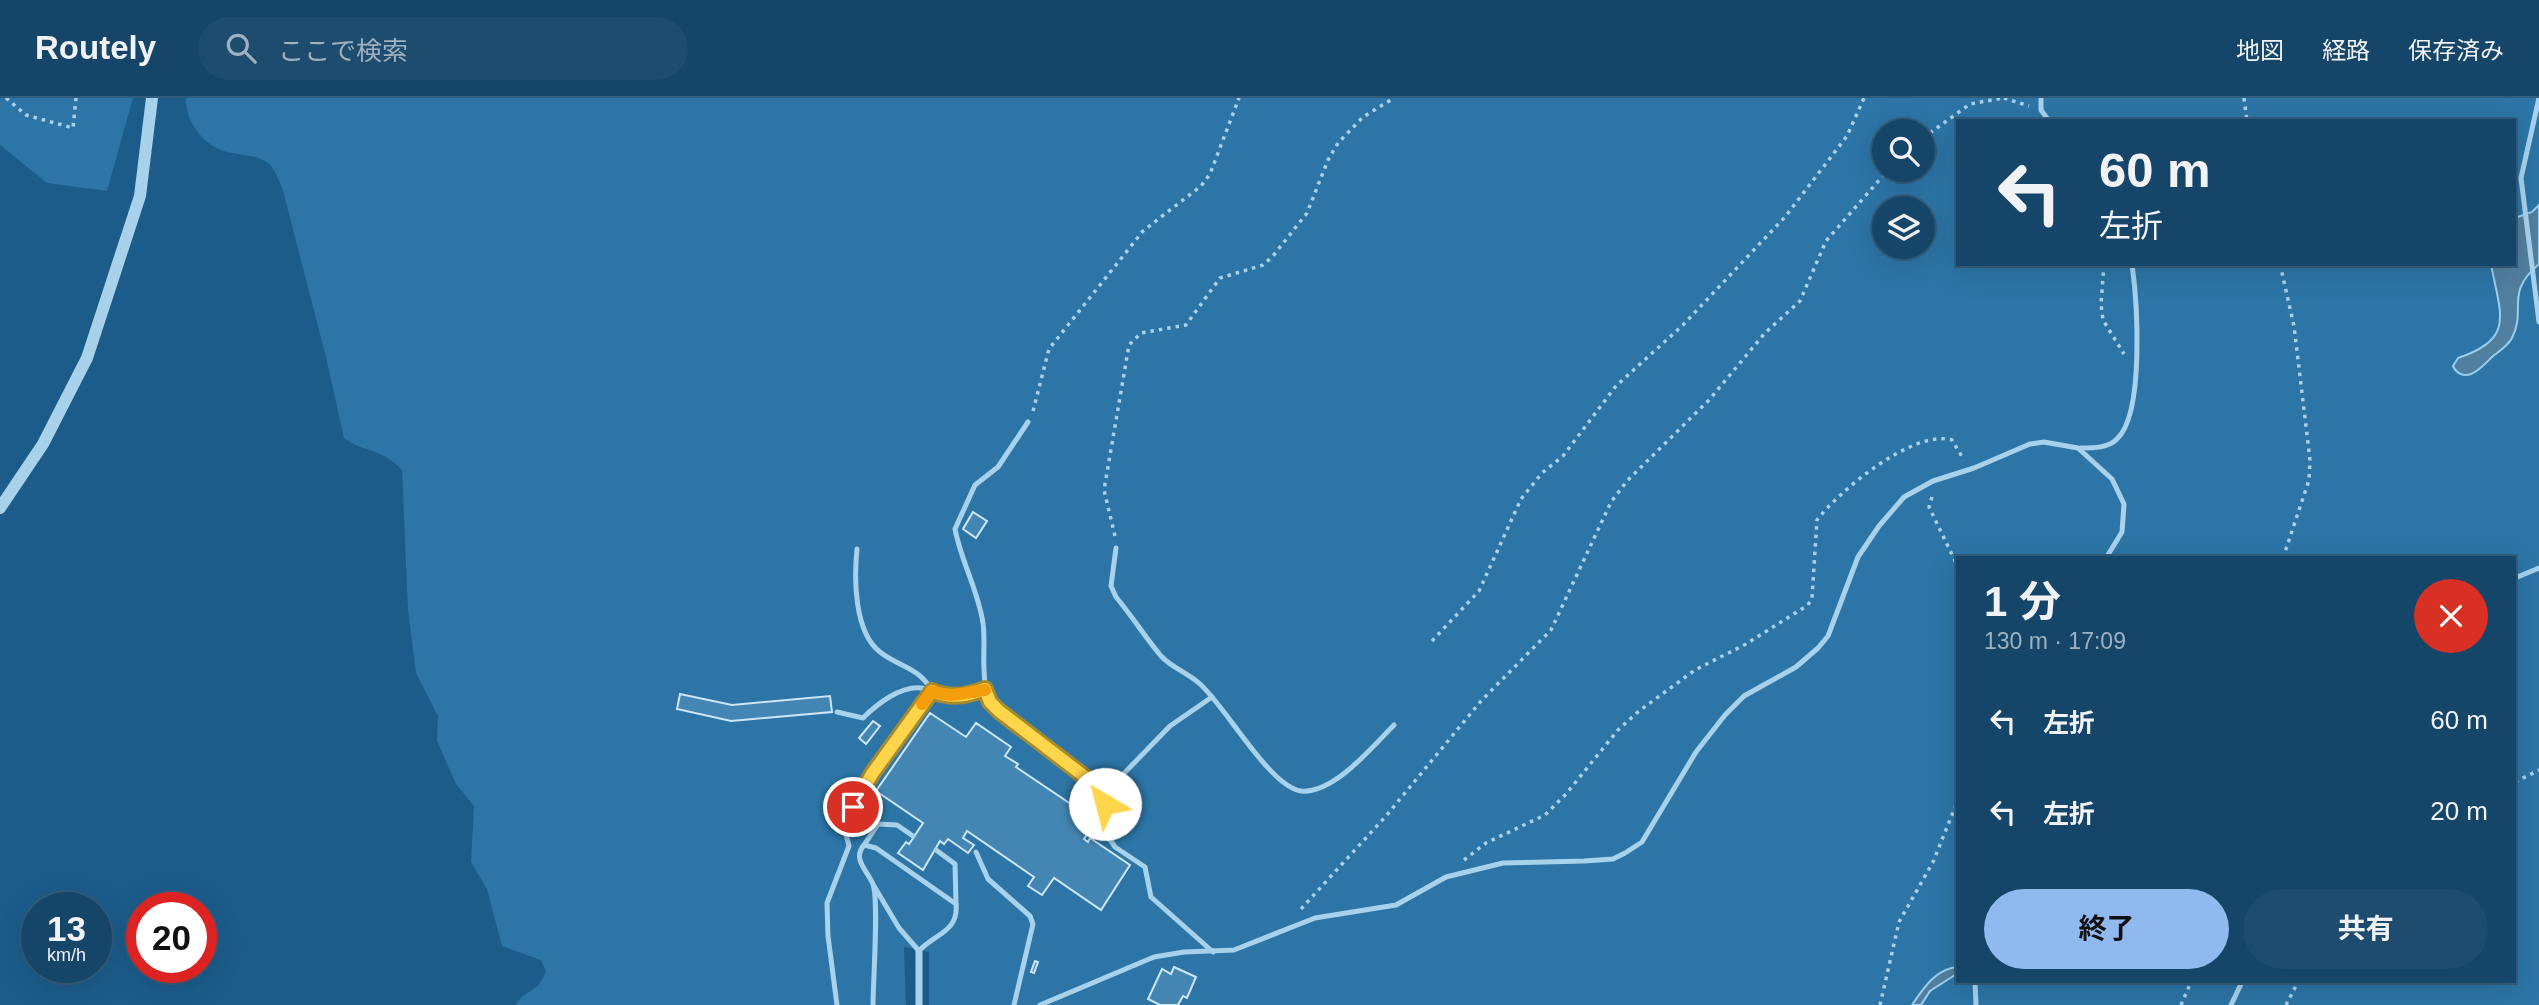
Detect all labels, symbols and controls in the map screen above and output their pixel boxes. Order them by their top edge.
search box [198,17,688,80]
text: Routely [35,29,156,66]
icon: search [222,29,260,67]
text: ここで検索 [278,36,408,66]
text: 地図 [2236,37,2284,64]
text: 経路 [2322,37,2370,64]
text: 保存済み [2408,37,2504,64]
map controls [1872,119,1935,259]
button: search [1872,119,1935,182]
text: 60 m [2099,143,2211,197]
icon: left [1984,147,2075,238]
button: layers [1872,196,1935,259]
text: 左折 [2099,208,2163,244]
text: 1 分 [1984,578,2061,625]
button: close [2414,579,2488,653]
text: 130 m · 17:09 [1984,628,2126,654]
icon: left [1984,702,2022,740]
text: 60 m [2430,705,2488,735]
text: 左折 [2043,708,2095,738]
position arrow [1068,767,1142,841]
pin [823,777,883,837]
icon: arrive [834,788,872,826]
icon: left [1984,793,2022,831]
text: 20 m [2430,796,2488,826]
text: 左折 [2043,799,2095,829]
button: 終了 [1984,889,2229,969]
button: 共有 [2243,889,2488,969]
speed limit sign: 20 [126,892,217,983]
text: 13 [47,909,86,948]
text: km/h [47,945,86,965]

